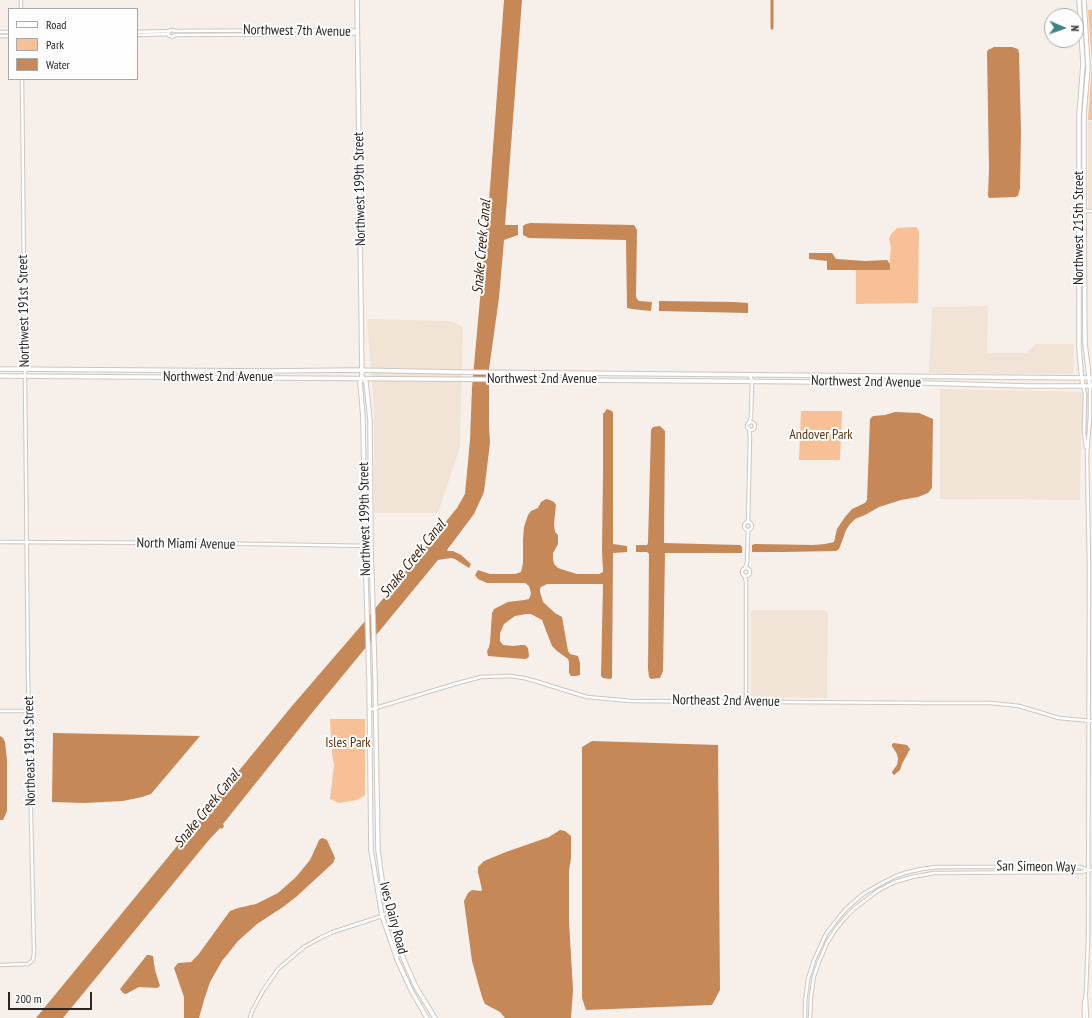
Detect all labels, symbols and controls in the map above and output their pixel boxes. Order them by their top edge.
legend [8,8,138,80]
north arrow [1044,8,1084,48]
text: Road [46,17,66,32]
street label: Northwest 7th Avenue [243,22,351,40]
text: N [1068,25,1082,32]
text: Park [46,37,64,52]
text: Water [46,57,70,72]
street label: Northwest 199th Street [351,132,369,246]
street label: Northwest 215th Street [1071,171,1087,285]
water label: Snake Creek Canal [469,199,495,295]
street label: Northwest 191st Street [15,255,33,367]
street label: Northwest 2nd Avenue [163,369,273,385]
street label: Northwest 2nd Avenue [487,371,597,387]
street label: Northwest 2nd Avenue [811,373,921,391]
park label: Andover Park [789,427,853,443]
street label: Northwest 199th Street [356,462,374,576]
water label: Snake Creek Canal [376,516,450,602]
street label: North Miami Avenue [136,535,236,553]
street label: Northeast 2nd Avenue [672,692,780,710]
street label: Northeast 191st Street [21,696,39,806]
park label: Isles Park [325,735,371,751]
water label: Snake Creek Canal [170,766,244,852]
street label: San Simeon Way [996,858,1076,876]
street label: Ives Dairy Road [375,880,411,956]
scale bar [10,984,94,1010]
text: 200 m [15,991,42,1006]

